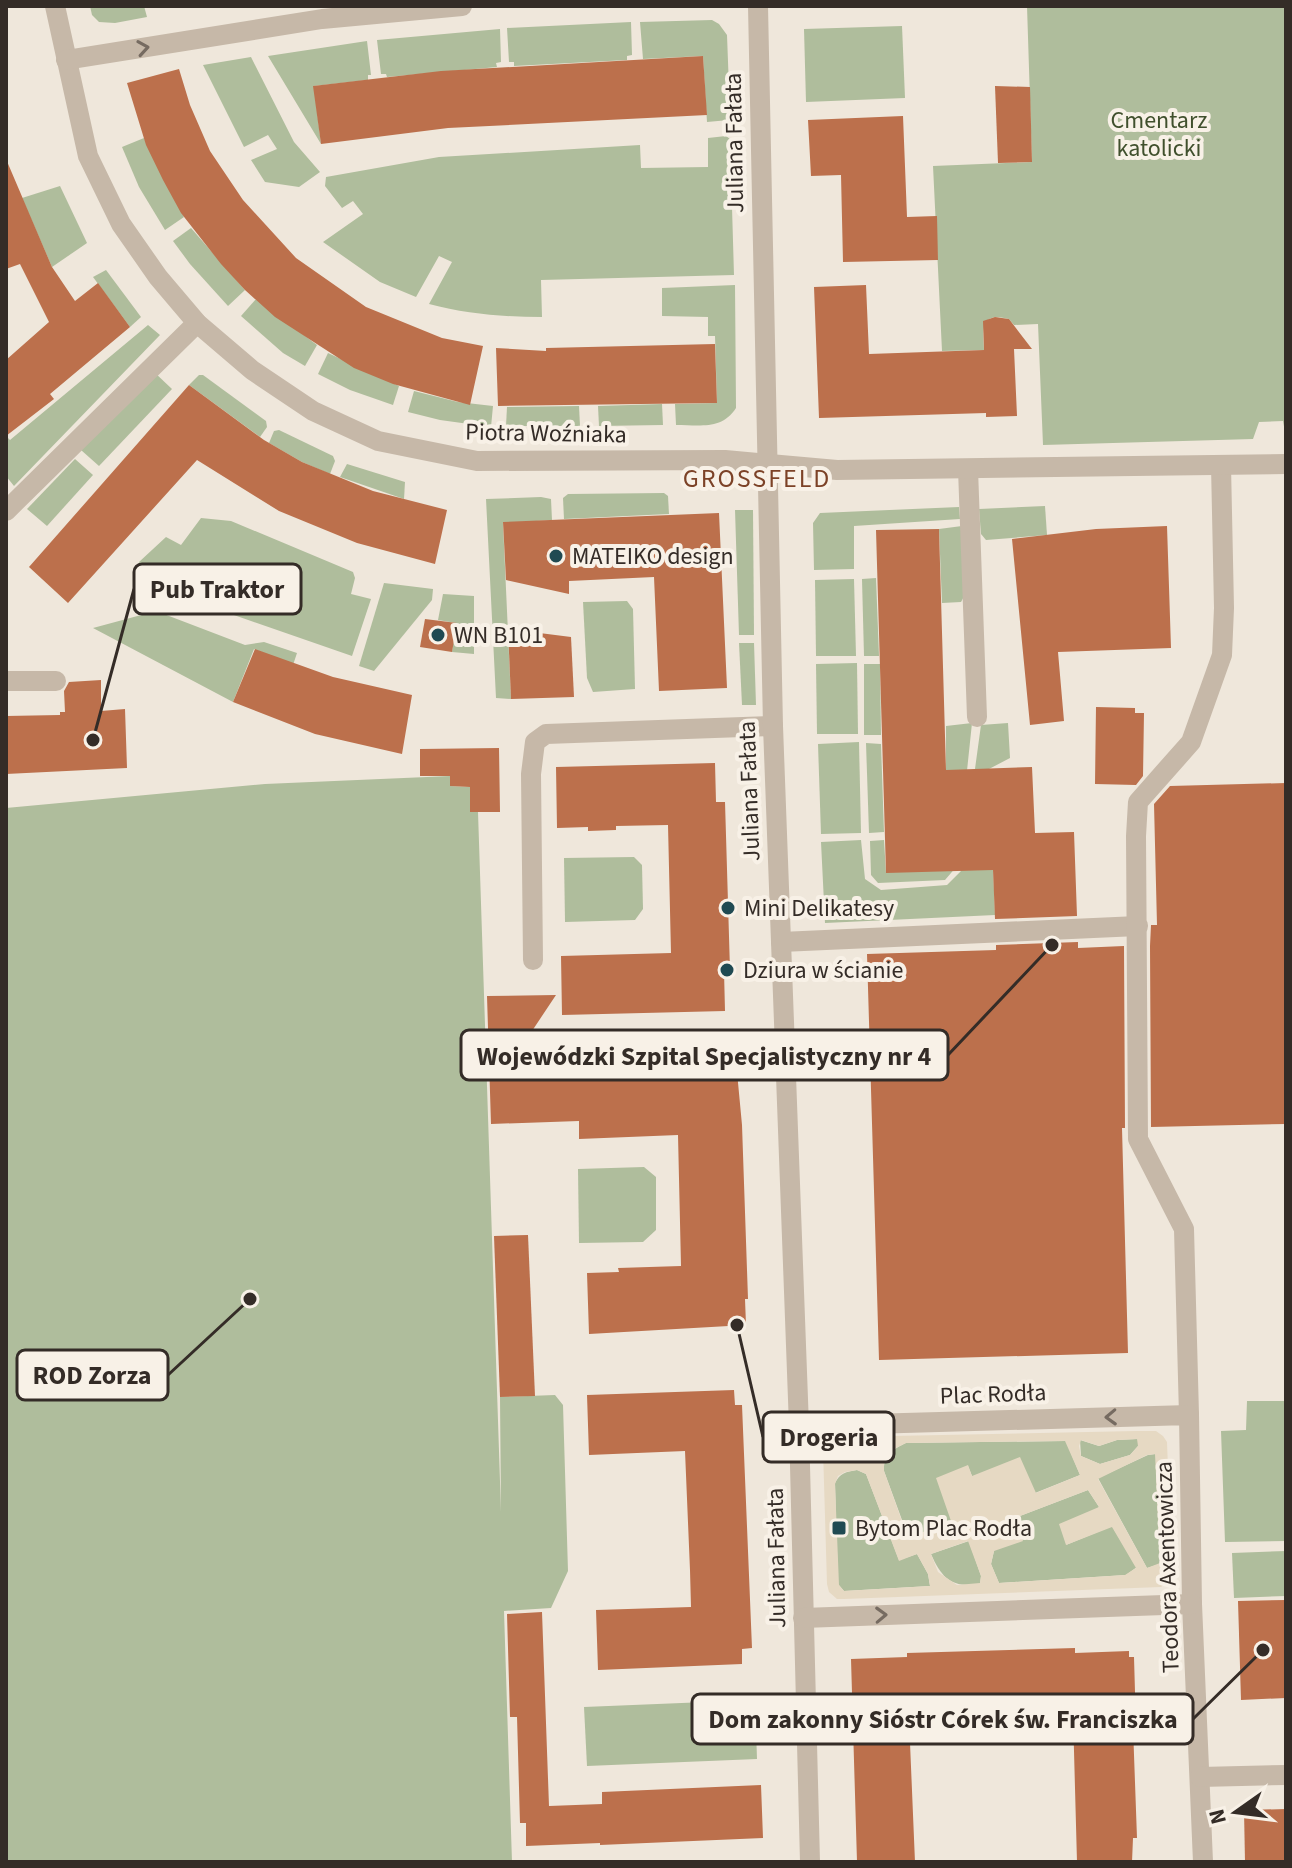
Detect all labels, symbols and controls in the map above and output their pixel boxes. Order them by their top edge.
one-way arrow [136,40,150,57]
street label: Juliana Fałata [716,72,753,214]
park label: Cmentarz katolicki [1111,103,1207,166]
street label: Piotra Woźniaka [465,415,627,452]
district label: GROSSFELD [683,460,831,497]
place label: MATEIKO design [572,539,734,574]
marker: MATEIKO design [547,547,565,565]
callout: Pub Traktor [134,564,301,614]
text: Pub Traktor [150,571,285,608]
place label: WN B101 [454,618,543,653]
marker: WN B101 [429,626,447,644]
street label: Juliana Fałata [730,720,769,862]
place label: Mini Delikatesy [744,891,894,926]
marker: Mini Delikatesy [719,899,737,917]
place label: Dziura w ścianie [743,953,903,988]
marker: Dziura w ścianie [718,961,736,979]
callout: Wojewódzki Szpital Specjalistyczny nr 4 [461,1030,948,1080]
text: Wojewódzki Szpital Specjalistyczny nr 4 [477,1038,932,1075]
callout: ROD Zorza [17,1350,168,1400]
text: ROD Zorza [32,1357,152,1394]
street label: Plac Rodła [939,1375,1047,1414]
one-way arrow [1104,1408,1117,1425]
callout: Drogeria [763,1412,894,1462]
text: Drogeria [779,1419,879,1456]
street label: Teodora Axentowicza [1146,1460,1189,1674]
street label: Juliana Fałata [758,1487,795,1629]
place label: Bytom Plac Rodła [855,1511,1032,1546]
marker: Bytom Plac Rodła [830,1519,848,1537]
one-way arrow [875,1606,888,1623]
callout: Dom zakonny Sióstr Córek św. Franciszka [692,1694,1193,1744]
text: Dom zakonny Sióstr Córek św. Franciszka [708,1701,1178,1738]
north arrow [1196,1772,1276,1852]
text: N [1200,1806,1235,1828]

